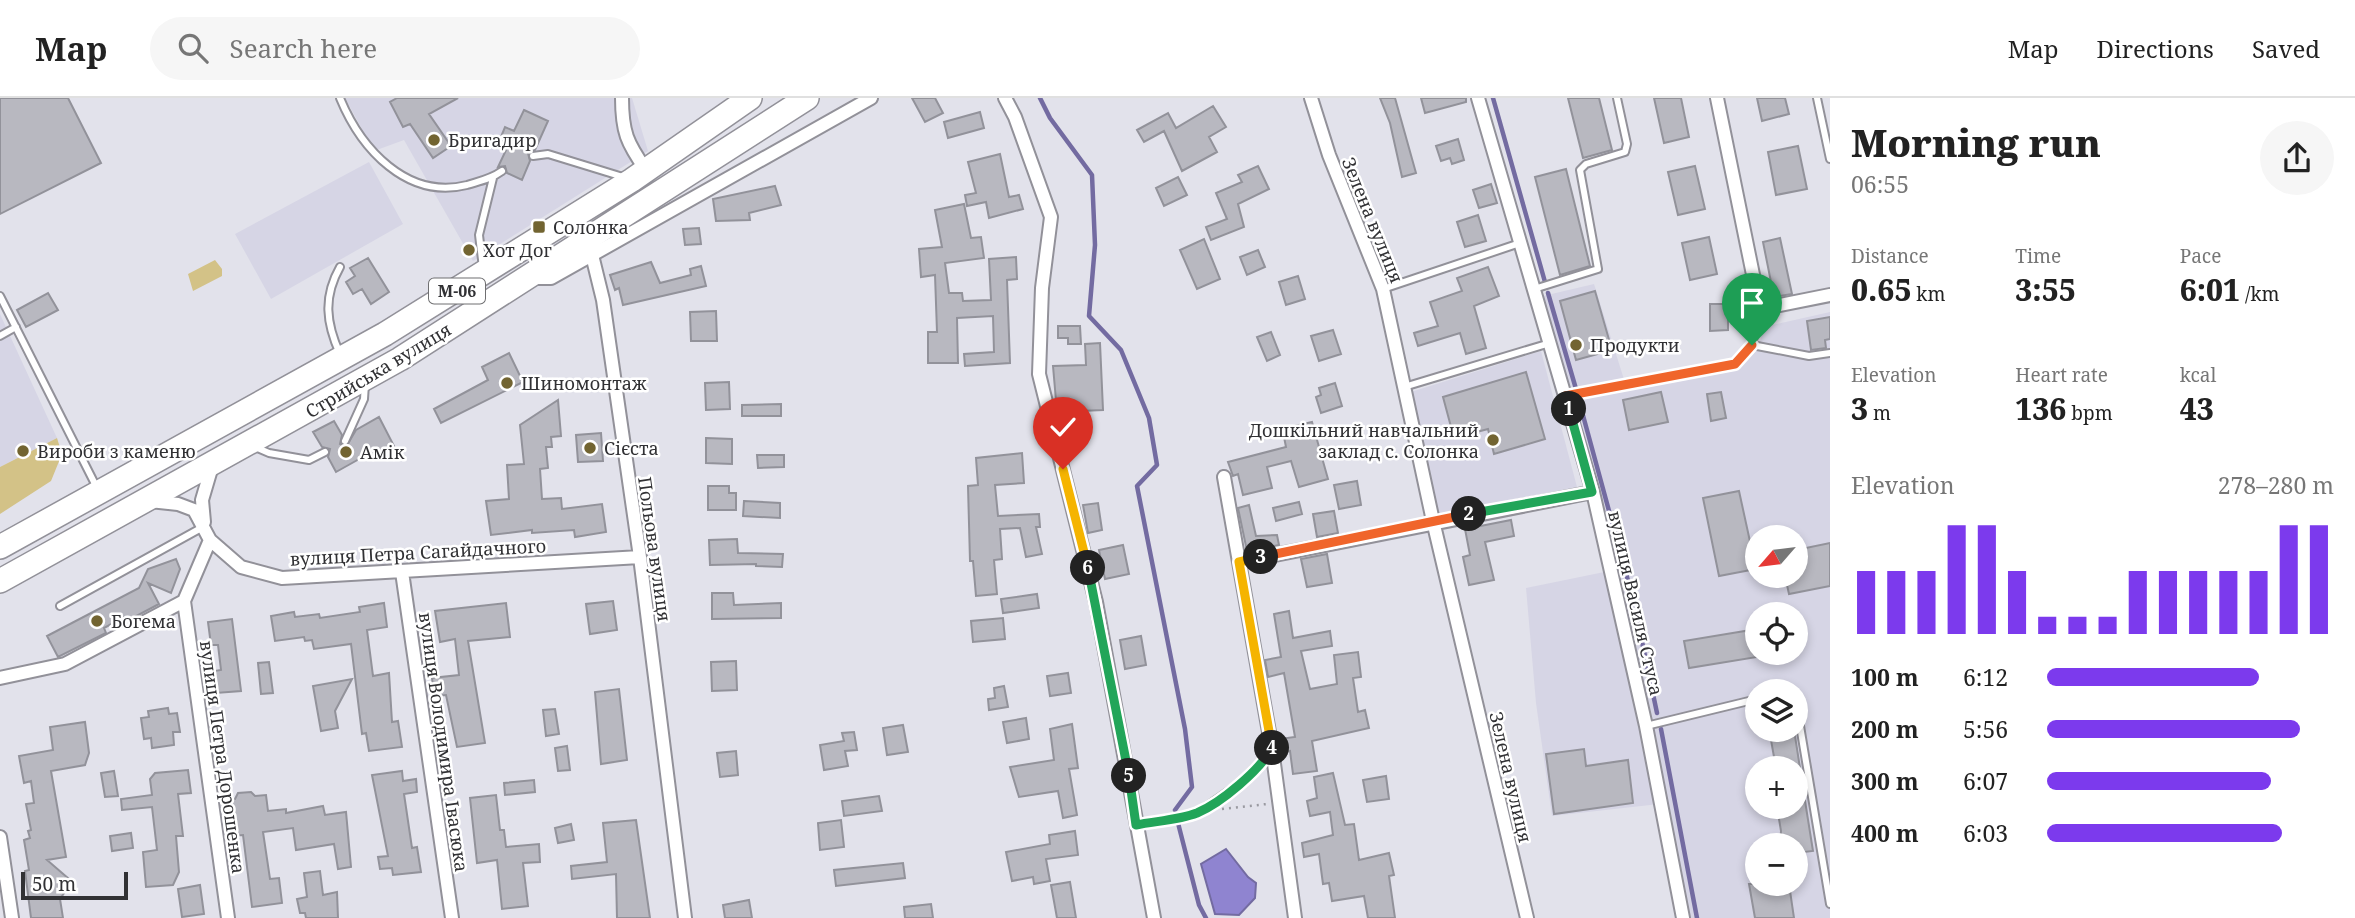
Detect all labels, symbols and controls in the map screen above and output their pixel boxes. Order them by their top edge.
search box [150,17,640,80]
text: Map [35,26,108,71]
icon: search [174,29,212,67]
text: Search here [230,30,377,66]
text: Map [2008,32,2059,65]
text: Directions [2097,32,2214,65]
text: Saved [2252,32,2320,65]
text: Morning run [1851,116,2101,168]
button: share [2260,121,2334,195]
place label: Бригадир [448,128,536,152]
marker: Бригадир [426,132,442,148]
street label: Зелена вулиця [1337,154,1409,286]
text: 06:55 [1851,168,1909,200]
place label: Солонка [553,215,629,239]
marker: Солонка [531,219,547,235]
place label: Хот Дог [483,238,552,262]
marker: Хот Дог [461,242,477,258]
text: Distance [1851,243,1929,269]
text: Time [2015,243,2061,269]
text: Pace [2180,243,2221,269]
text: 0.65 [1851,269,1911,310]
text: 3:55 [2015,269,2076,310]
text: 6:01 [2180,269,2240,310]
pin [1722,273,1782,345]
road number: М-06 [429,279,485,304]
text: km [1911,281,1945,307]
text: /km [2240,281,2280,307]
icon: arrive [1733,284,1771,322]
street label: Стрийська вулиця [301,317,455,423]
place label: Продукти [1590,333,1680,357]
marker: Продукти [1568,337,1584,353]
text: Elevation [1851,362,1937,388]
text: Heart rate [2015,362,2108,388]
text: kcal [2180,362,2216,388]
place label: Шиномонтаж [521,371,647,395]
marker: Шиномонтаж [499,375,515,391]
text: 3 [1851,388,1868,429]
text: 136 [2015,388,2066,429]
text: 43 [2180,388,2214,429]
pin: 1 [1552,392,1586,426]
text: 1 [1563,395,1574,421]
pin [1033,397,1093,469]
text: m [1868,400,1891,426]
text: bpm [2066,400,2113,426]
icon: check [1044,408,1082,446]
place label: Дошкільний навчальний заклад с. Солонка [1249,418,1479,463]
marker: Дошкільний навчальний заклад с. Солонка [1485,432,1501,448]
place label: Сієста [604,436,659,460]
place label: Вироби з каменю [37,439,196,463]
place label: Амік [360,440,405,464]
marker: Сієста [582,440,598,456]
marker: Вироби з каменю [15,443,31,459]
marker: Амік [338,444,354,460]
text: Elevation [1851,469,1955,501]
text: 278–280 m [2218,469,2334,501]
street label: Польова вулиця [633,475,677,623]
pin: 2 [1452,496,1486,532]
text: 2 [1463,500,1474,526]
street label: вулиця Василя Стуса [1603,508,1669,698]
north arrow [1745,525,1808,588]
map controls [1745,525,1808,896]
street label: вулиця Петра Сагайдачного [289,533,547,571]
pin: 3 [1244,540,1278,574]
text: 3 [1255,543,1266,569]
pin: 6 [1070,550,1106,586]
text: 6 [1082,554,1093,580]
button: locate [1745,602,1808,665]
place label: Богема [111,609,176,633]
street label: вулиця Володимира Івасюка [414,611,474,873]
marker: Богема [89,613,105,629]
street label: вулиця Петра Дорошенка [195,639,251,875]
text: 100 m [1851,661,1919,693]
text: 6:12 [1963,661,2008,693]
button: layers [1745,679,1808,742]
street label: Зелена вулиця [1484,709,1538,845]
text: 200 m [1851,713,1919,745]
text: 5:56 [1963,713,2008,745]
pin: 4 [1254,730,1290,766]
text: 4 [1266,734,1277,760]
button: + [1745,756,1808,819]
pin: 5 [1112,758,1146,794]
text: 5 [1123,762,1134,788]
text: 300 m [1851,765,1919,797]
text: 6:07 [1963,765,2008,797]
text: 400 m [1851,817,1919,849]
text: 6:03 [1963,817,2008,849]
button: − [1745,833,1808,896]
scale bar [21,869,128,901]
text: 50 m [32,871,76,897]

